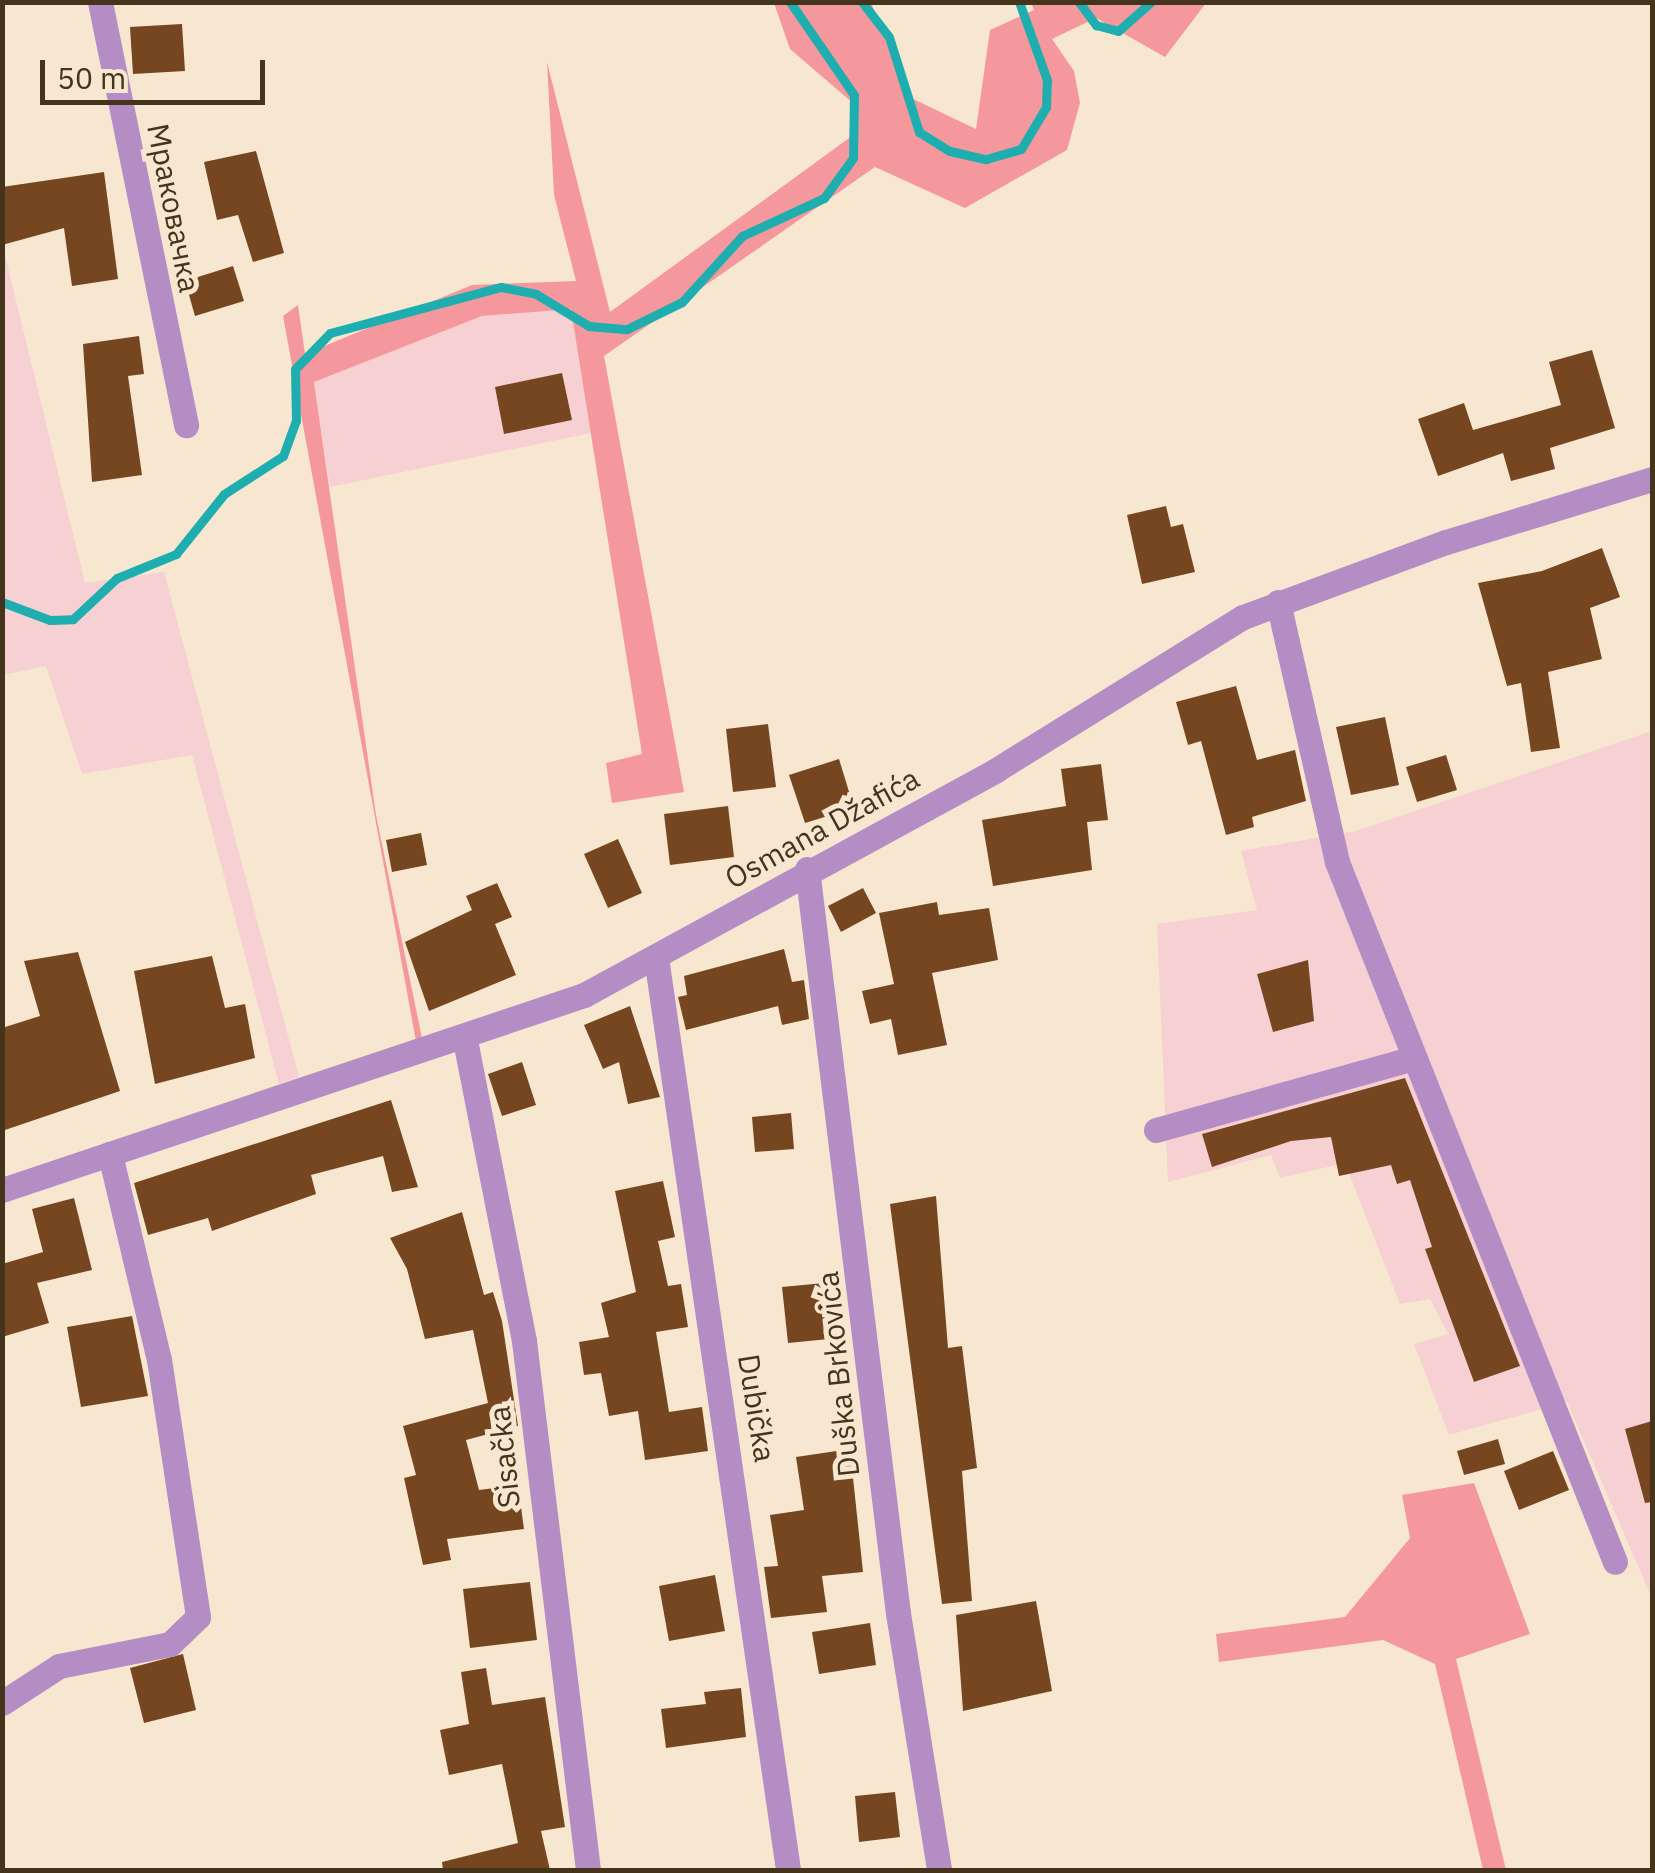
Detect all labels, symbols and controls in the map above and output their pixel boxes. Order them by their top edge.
scale bar [45,40,270,102]
text: 50 m [57,58,126,97]
street label: Мраковачка [140,121,208,295]
street label: Osmana Džafića [719,760,925,896]
street label: Duška Brkovića [809,1269,867,1479]
street label: Dubička [731,1351,783,1465]
street label: Sisačka [481,1404,527,1510]

